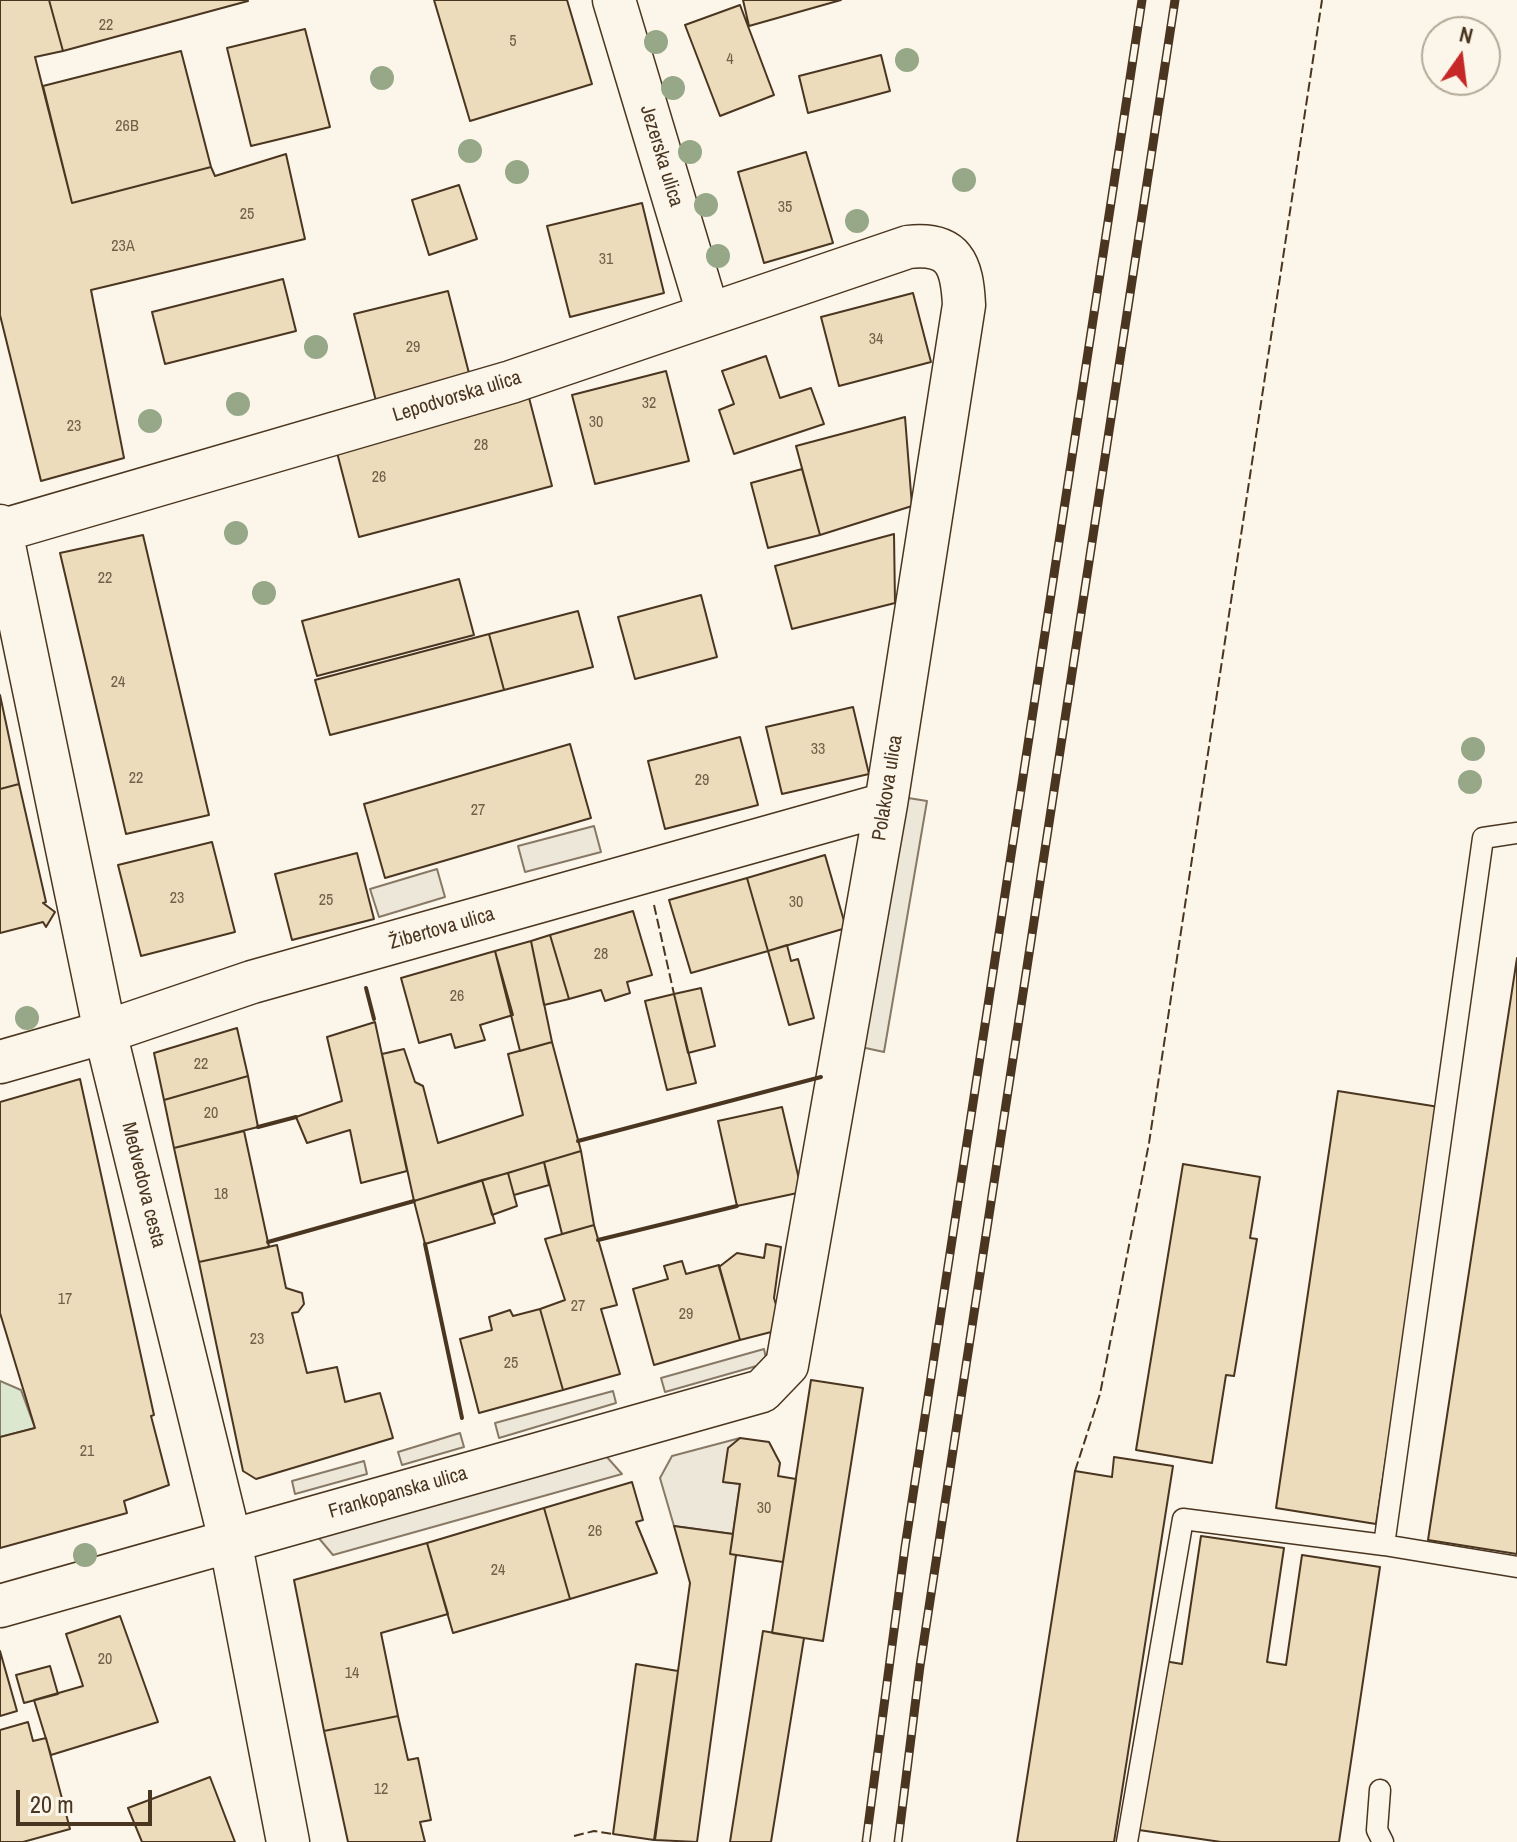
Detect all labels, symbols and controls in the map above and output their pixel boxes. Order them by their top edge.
house number: 22 [99,16,113,36]
north arrow [1421,16,1501,96]
text: N [1456,19,1476,51]
house number: 5 [509,32,517,52]
house number: 4 [726,50,734,70]
street label: Jezerska ulica [634,102,688,210]
house number: 26B [115,117,139,137]
house number: 35 [778,198,792,218]
house number: 25 [240,205,254,225]
house number: 23A [111,237,135,257]
house number: 31 [599,250,613,270]
house number: 34 [869,330,883,350]
house number: 29 [406,338,420,358]
street label: Lepodvorska ulica [390,366,524,428]
house number: 32 [642,394,656,414]
house number: 30 [589,413,603,433]
house number: 23 [67,417,81,437]
house number: 28 [474,436,488,456]
house number: 26 [372,468,386,488]
house number: 22 [98,569,112,589]
house number: 24 [111,673,125,693]
street label: Polakova ulica [868,733,908,843]
house number: 33 [811,740,825,760]
house number: 22 [129,769,143,789]
house number: 29 [695,771,709,791]
house number: 27 [471,801,485,821]
house number: 23 [170,889,184,909]
house number: 25 [319,891,333,911]
house number: 30 [789,893,803,913]
street label: Žibertova ulica [387,903,497,955]
house number: 28 [594,945,608,965]
house number: 26 [450,987,464,1007]
house number: 22 [194,1055,208,1075]
house number: 20 [204,1104,218,1124]
street label: Medvedova cesta [116,1120,170,1250]
house number: 18 [214,1185,228,1205]
house number: 17 [58,1290,72,1310]
house number: 27 [571,1297,585,1317]
house number: 29 [679,1305,693,1325]
house number: 23 [250,1330,264,1350]
house number: 25 [504,1354,518,1374]
house number: 21 [80,1442,94,1462]
street label: Frankopanska ulica [326,1462,470,1524]
house number: 30 [757,1499,771,1519]
house number: 26 [588,1522,602,1542]
house number: 24 [491,1561,505,1581]
house number: 20 [98,1650,112,1670]
house number: 14 [345,1664,359,1684]
scale bar [20,1774,156,1824]
house number: 12 [374,1780,388,1800]
text: 20 m [30,1788,74,1820]

